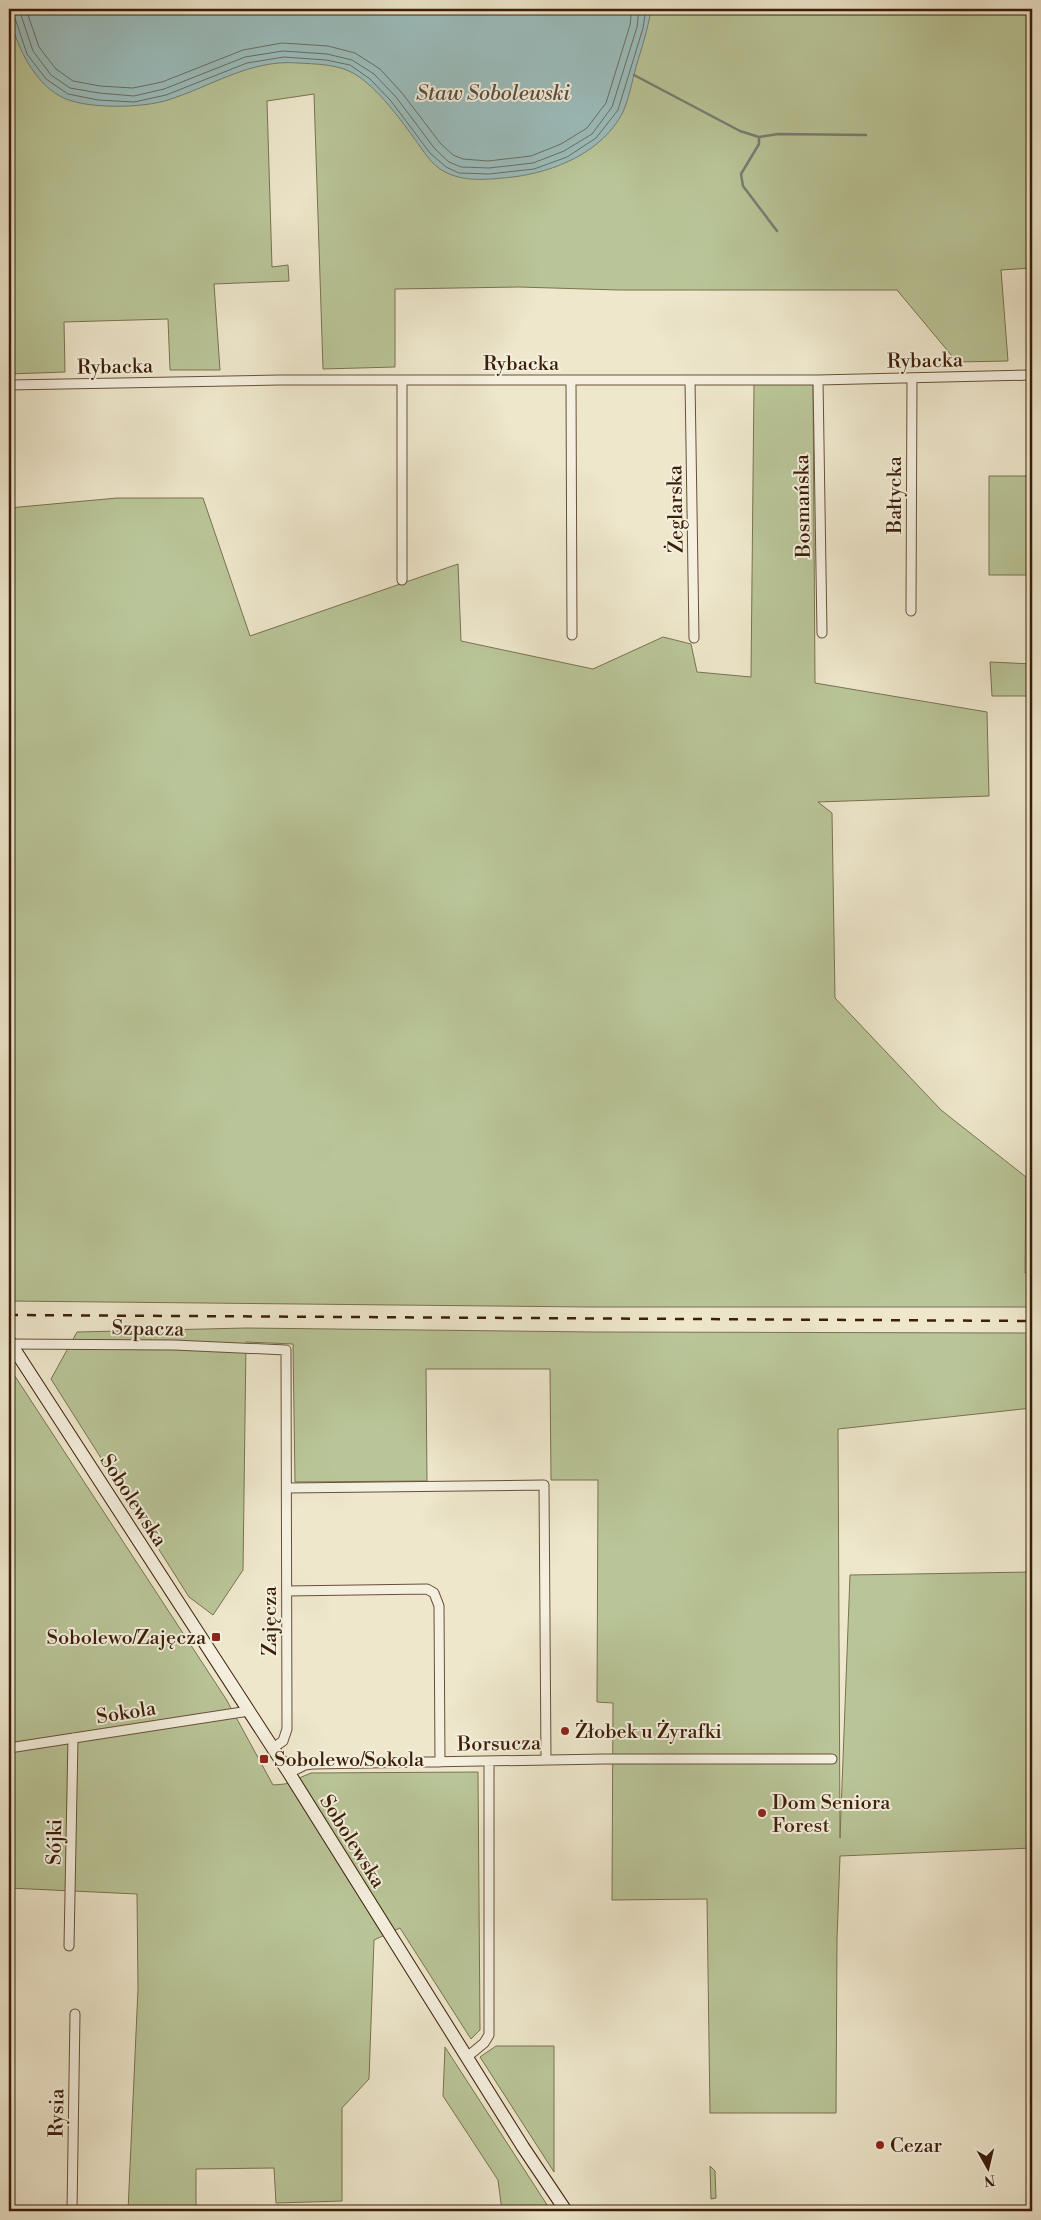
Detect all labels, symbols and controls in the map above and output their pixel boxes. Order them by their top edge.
water label: Staw Sobolewski [416,81,571,107]
street label: Rybacka [887,348,964,375]
street label: Rybacka [483,352,560,377]
street label: Rybacka [77,354,154,381]
street label: Bosmańska [790,453,817,559]
street label: Bałtycka [883,455,908,535]
street label: Żeglarska [662,464,690,553]
street label: Szpacza [111,1316,185,1343]
street label: Sobolewska [94,1450,172,1553]
street label: Zajęcza [258,1585,283,1656]
place label: Sobolewo/Zajęcza [47,1626,207,1651]
marker: Sobolewo/Zajęcza [210,1631,222,1643]
street label: Sokola [95,1696,159,1731]
place label: Żłobek u Żyrafki [575,1719,722,1745]
marker: Żłobek u Żyrafki [559,1725,571,1737]
street label: Borsucza [456,1731,542,1758]
place label: Sobolewo/Sokola [274,1748,425,1773]
marker: Sobolewo/Sokola [258,1753,270,1765]
street label: Sobolewska [313,1790,391,1894]
place label: Dom Seniora Forest [772,1791,891,1839]
marker: Dom Seniora Forest [756,1807,768,1819]
street label: Sójki [43,1818,68,1865]
street label: Rysia [45,2088,70,2138]
place label: Cezar [890,2134,943,2159]
marker: Cezar [874,2139,886,2151]
north arrow [964,2142,1014,2192]
text: N [983,2170,996,2190]

